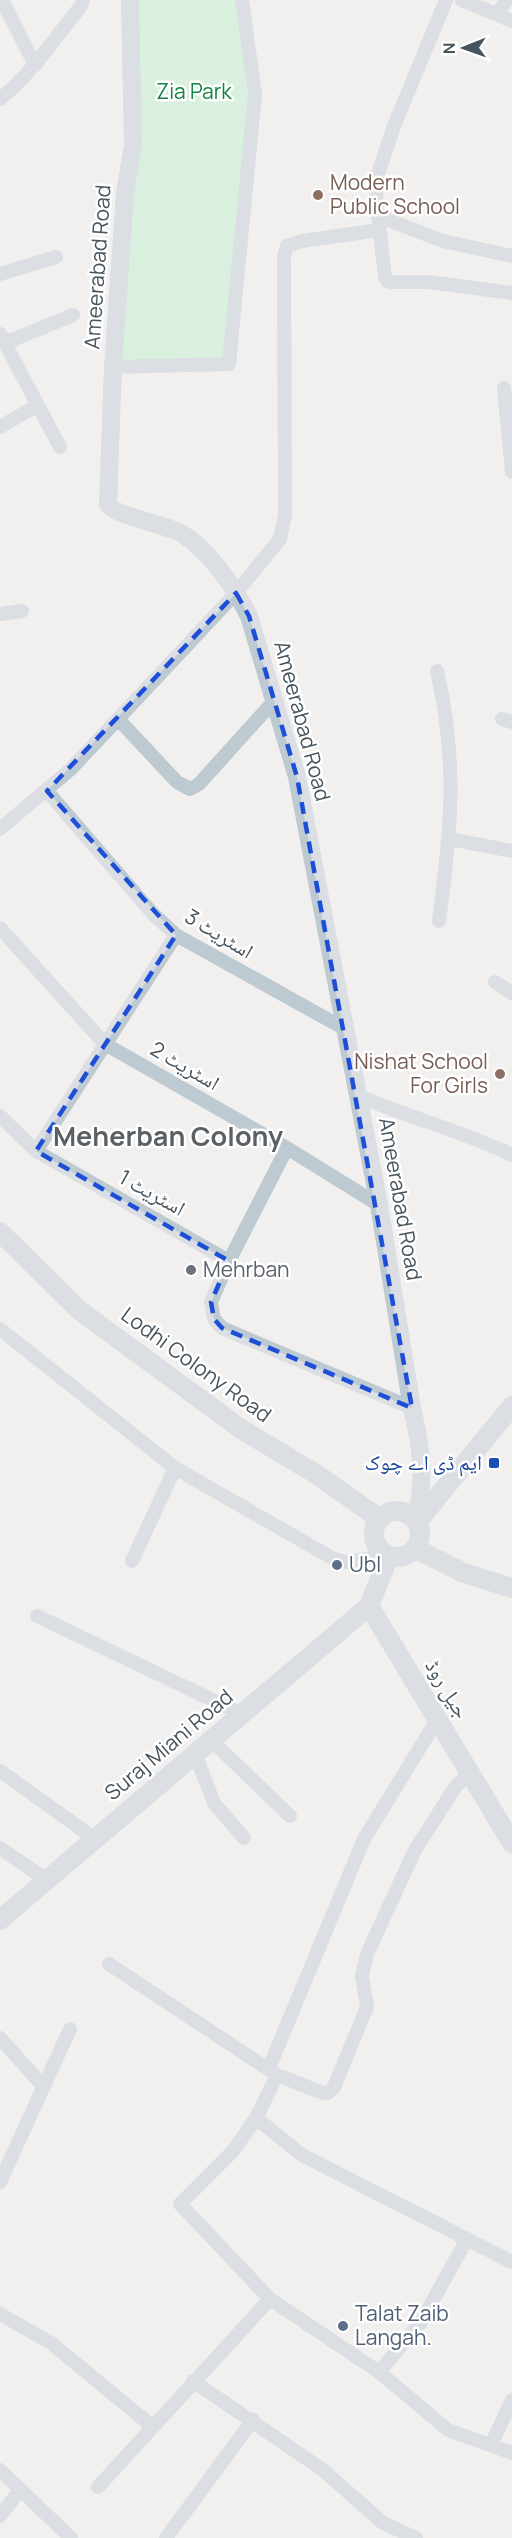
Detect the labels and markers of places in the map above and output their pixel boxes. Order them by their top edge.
place label: Modern Public School [330,168,460,220]
marker: Modern Public School [311,188,325,202]
place label: Nishat School For Girls [354,1047,488,1099]
marker: Nishat School For Girls [493,1067,507,1081]
place label: Mehrban [203,1255,290,1283]
marker: Mehrban [184,1263,198,1277]
place label: ایم ڈی اے چوک [365,1448,482,1477]
marker: ایم ڈی اے چوک [487,1456,501,1470]
place label: Ubl [349,1550,381,1578]
marker: Ubl [330,1558,344,1572]
place label: Talat Zaib Langah. [355,2299,449,2351]
marker: Talat Zaib Langah. [336,2319,350,2333]

